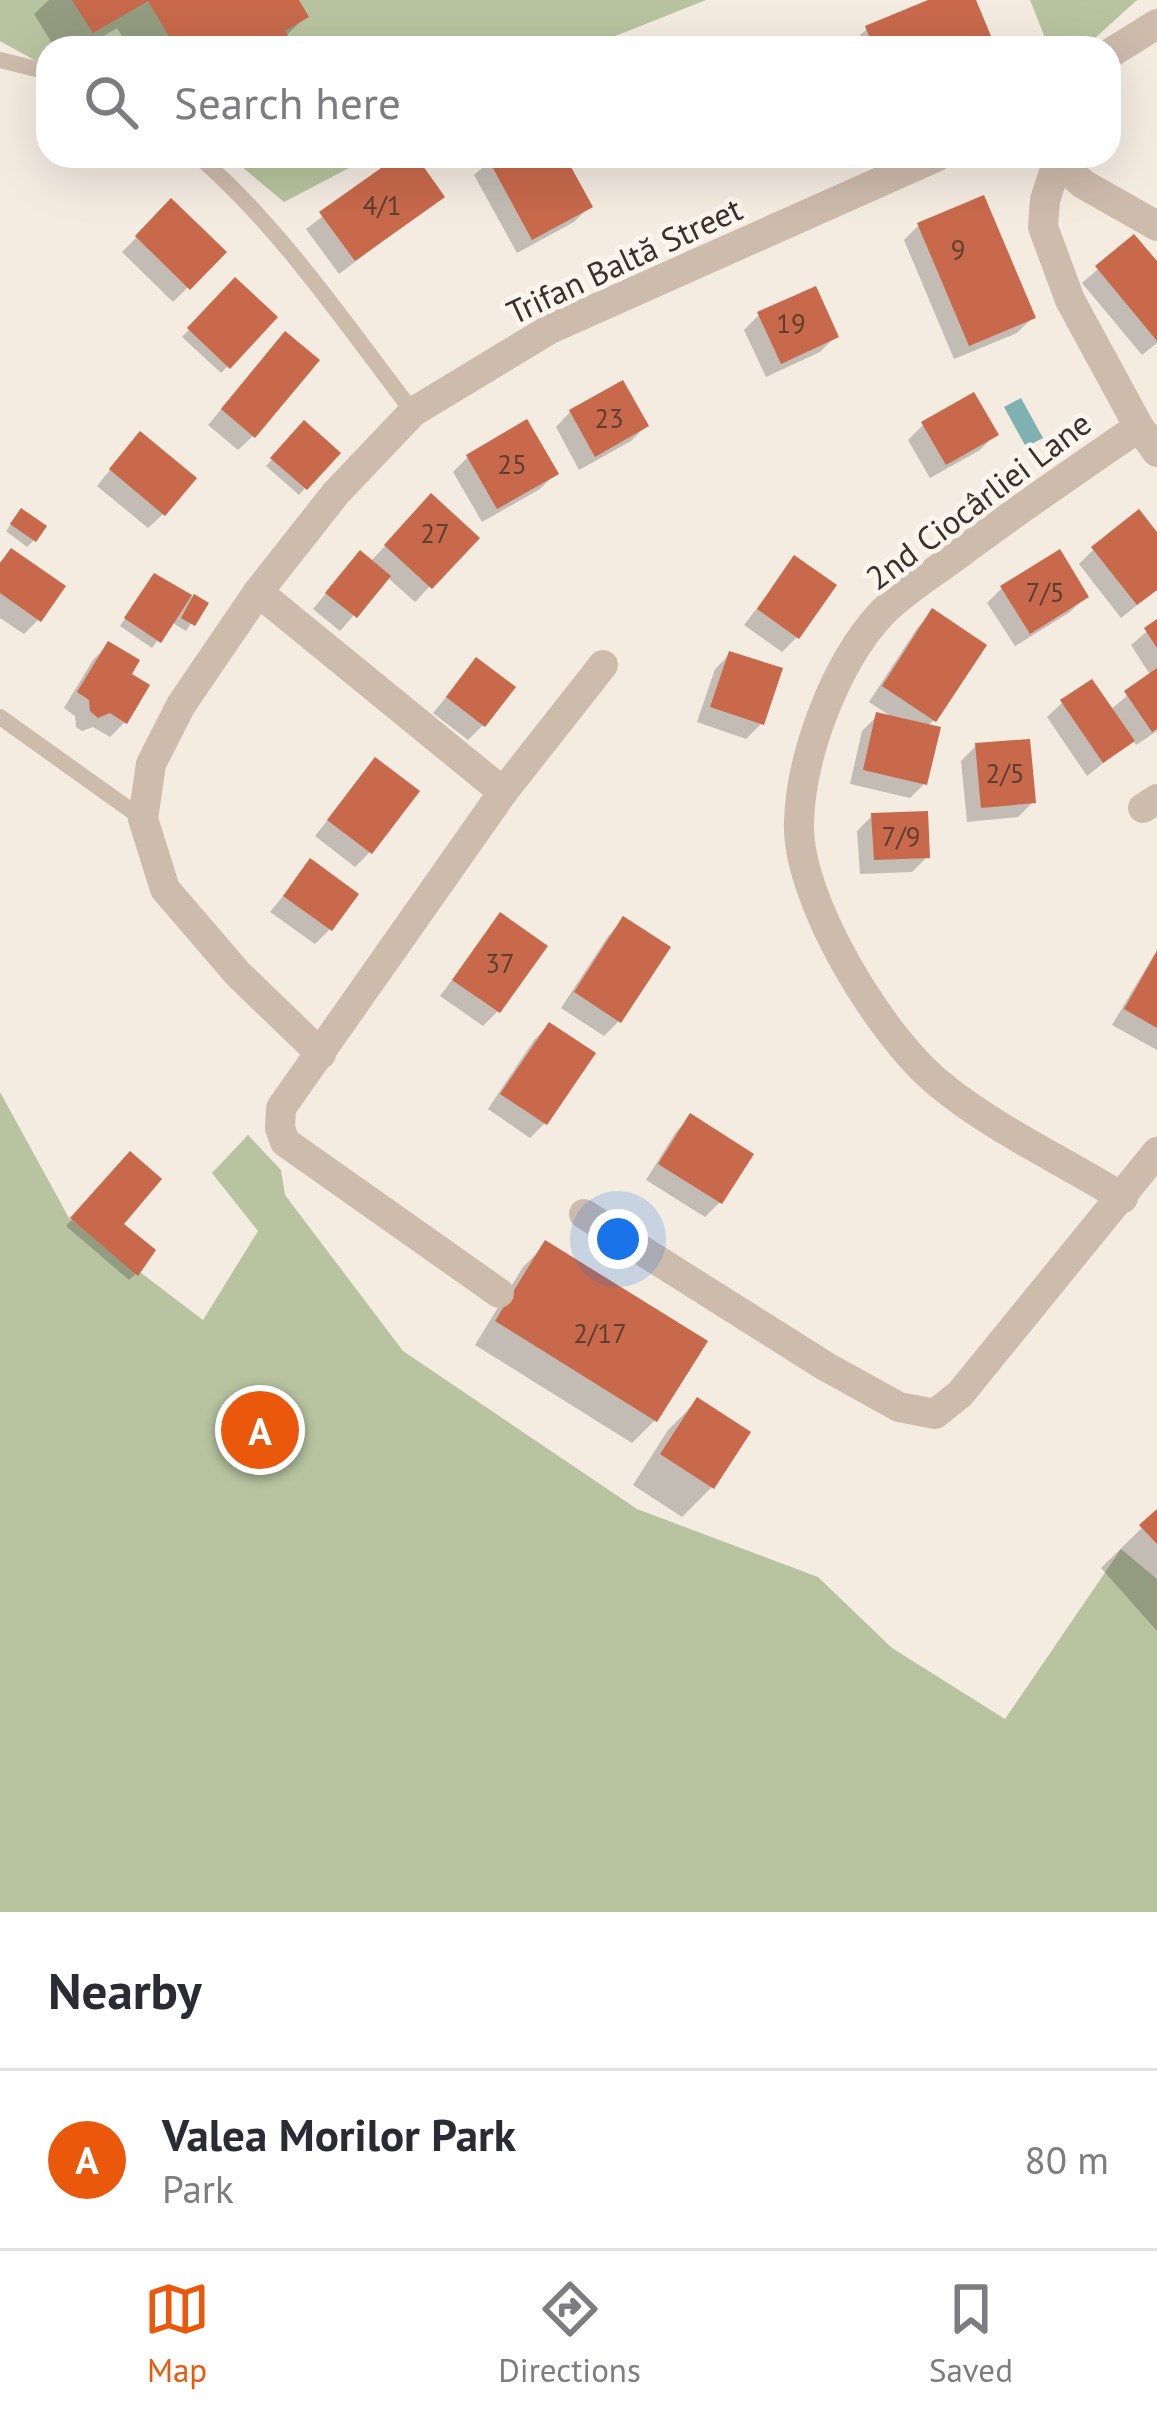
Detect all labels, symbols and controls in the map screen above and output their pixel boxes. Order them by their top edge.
search box [36,36,1121,168]
icon: search [78,69,144,135]
text: Search here [174,73,401,131]
street label: Trifan Baltă Street [500,187,748,333]
house number: 4/1 [363,188,402,222]
house number: 9 [951,232,965,266]
house number: 19 [776,306,806,340]
house number: 23 [594,401,624,435]
street label: 2nd Ciocârliei Lane [857,401,1099,599]
house number: 25 [497,447,527,481]
house number: 27 [420,516,450,550]
house number: 7/5 [1026,575,1065,609]
house number: 2/5 [986,756,1025,790]
house number: 7/9 [882,819,921,853]
house number: 37 [485,946,515,980]
your location [588,1209,648,1269]
house number: 2/17 [573,1316,627,1350]
pin: A [221,1385,299,1475]
text: Nearby [48,1957,202,2023]
text: Valea Morilor Park [162,2105,516,2163]
text: A [75,2134,99,2185]
text: 80 m [1024,2134,1109,2185]
text: Park [162,2163,234,2214]
tab: Map [144,2276,210,2391]
tab: Directions [498,2276,641,2391]
tab: Saved [929,2276,1013,2391]

